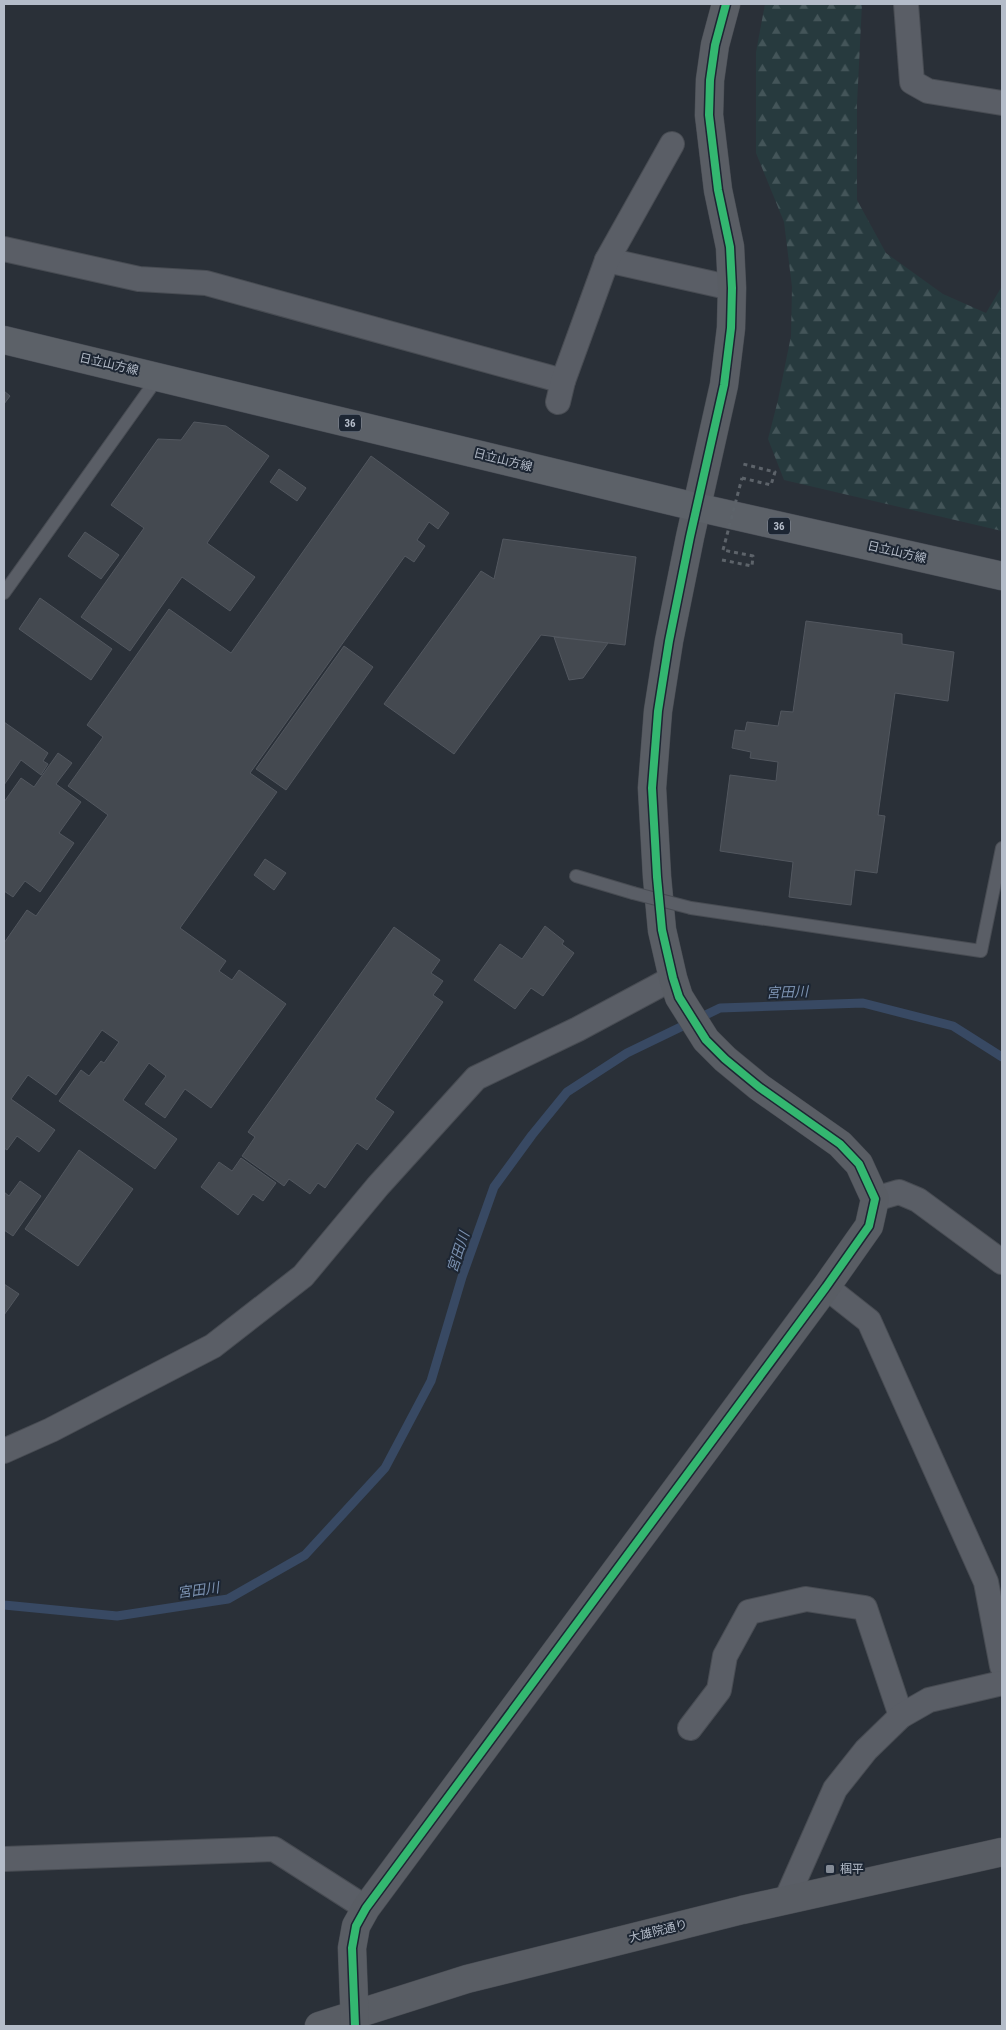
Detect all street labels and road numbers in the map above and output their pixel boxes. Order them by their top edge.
street label: 日立山方線 [78,350,140,378]
road number: 36 [339,414,361,432]
street label: 日立山方線 [472,446,534,474]
road number: 36 [768,518,790,534]
street label: 日立山方線 [866,538,928,566]
street label: 大雄院通り [627,1917,689,1945]

